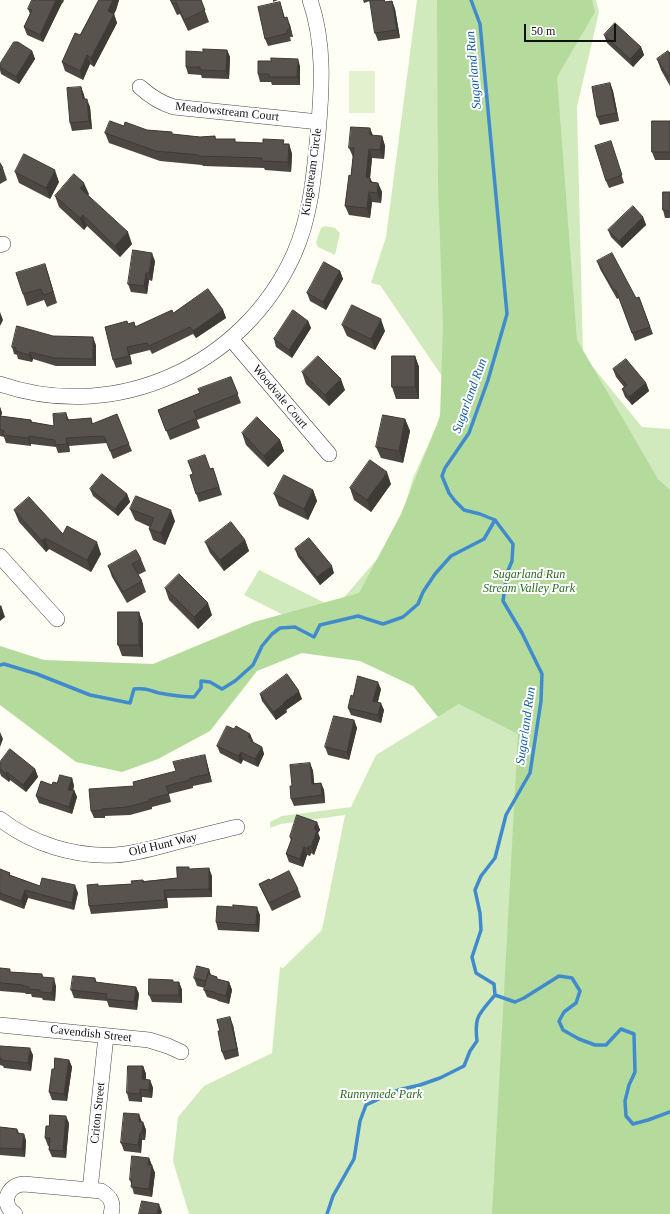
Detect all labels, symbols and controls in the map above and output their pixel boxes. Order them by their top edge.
scale bar [526,16,618,42]
text: 50 m [531,24,555,38]
water label: Sugarland Run [463,30,485,110]
street label: Meadowstream Court [174,99,280,125]
street label: Kingstream Circle [299,127,325,217]
water label: Sugarland Run [449,357,491,435]
street label: Woodvale Court [249,362,311,432]
park label: Sugarland Run Stream Valley Park [483,568,575,596]
water label: Sugarland Run [513,686,539,766]
street label: Old Hunt Way [127,830,199,860]
street label: Cavendish Street [50,1023,132,1045]
street label: Criton Street [88,1082,108,1144]
park label: Runnymede Park [340,1088,422,1102]

